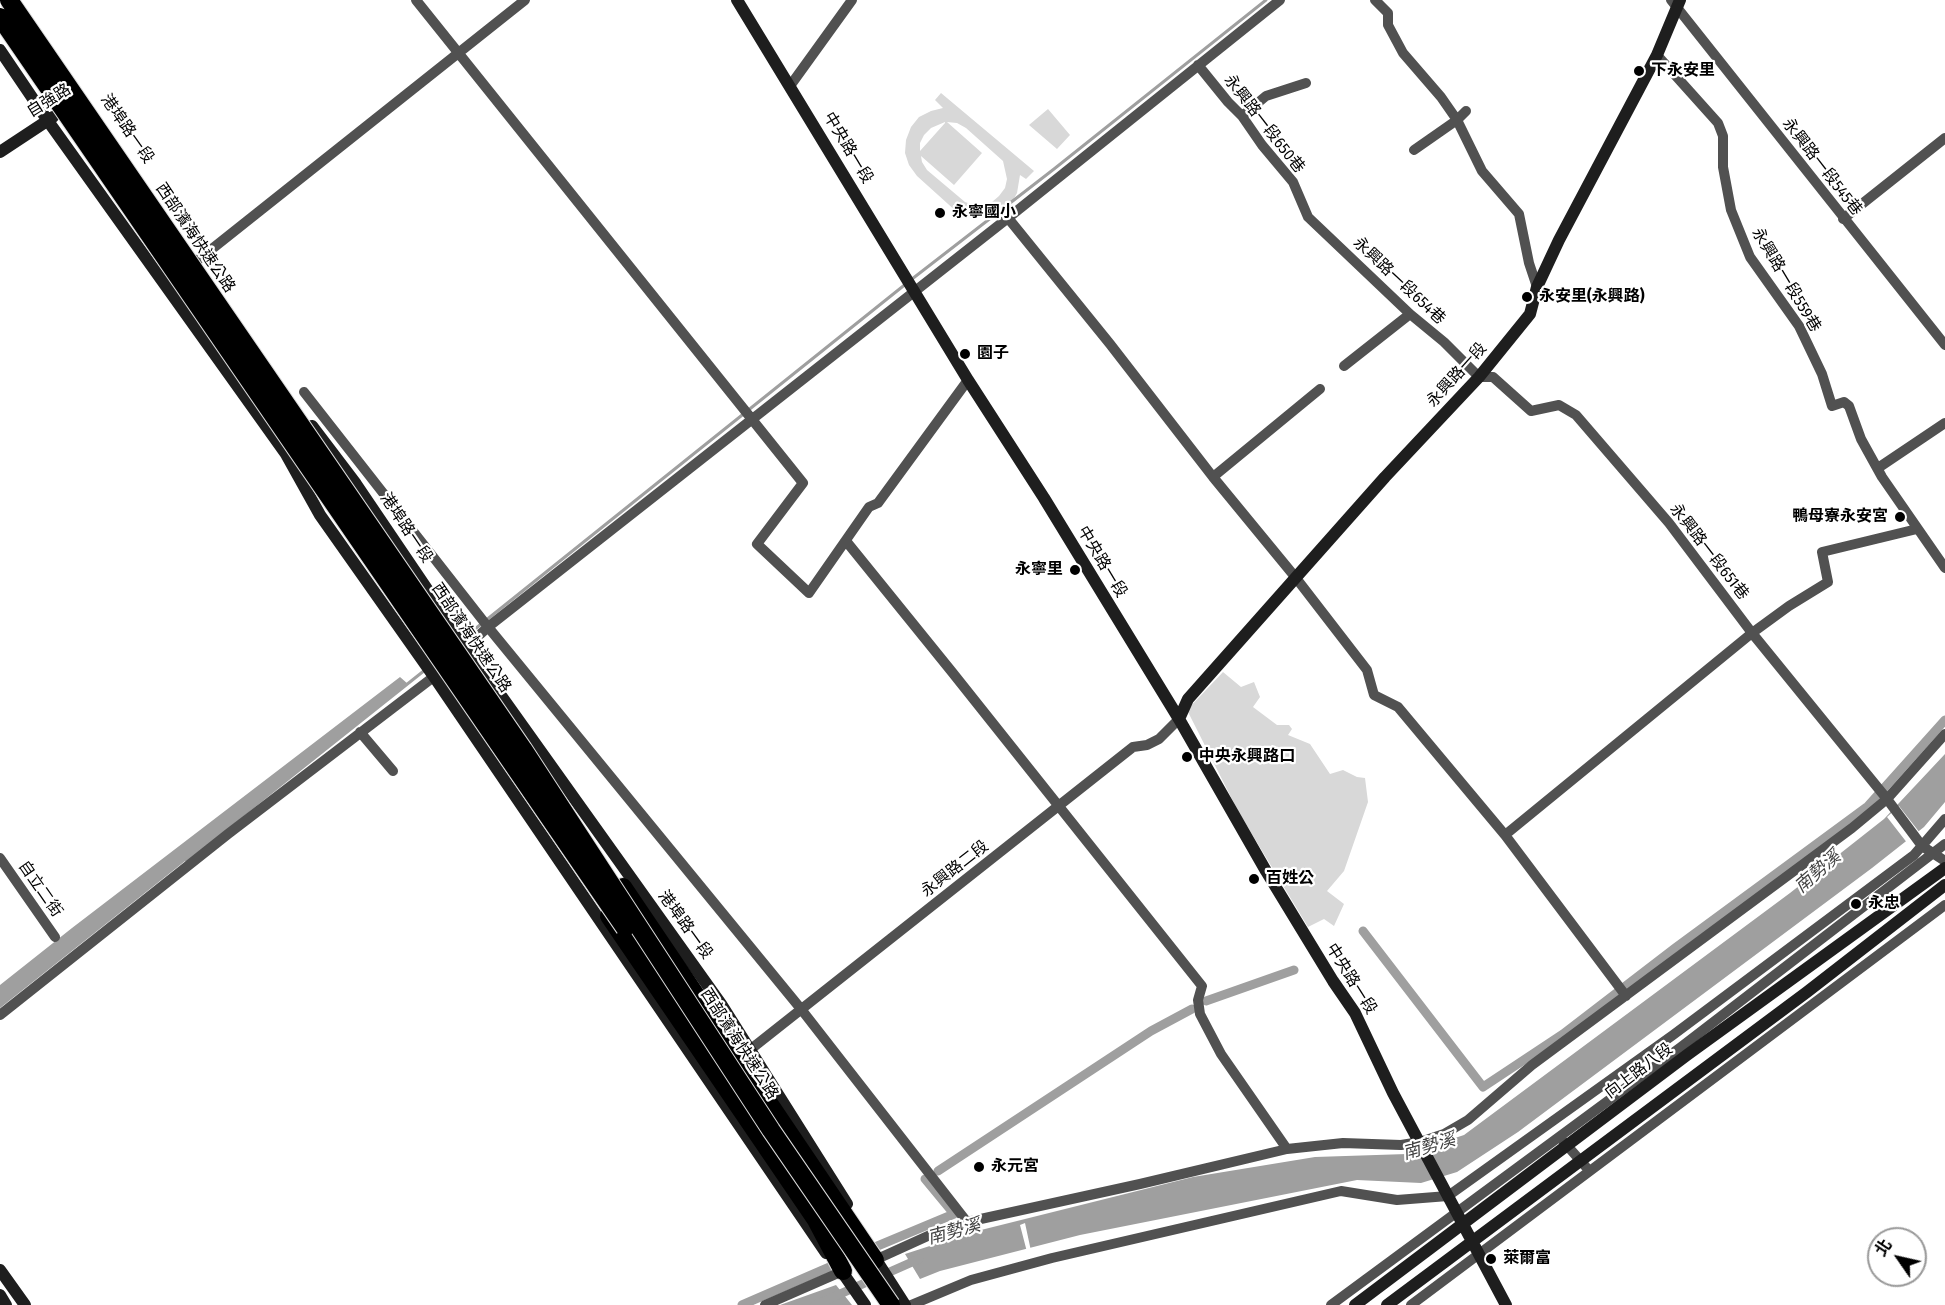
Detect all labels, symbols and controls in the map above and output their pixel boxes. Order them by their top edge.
place label: 下永安里 [1651,61,1715,81]
marker: 下永安里 [1632,64,1646,78]
street label: 永興路一段650巷 [1220,71,1308,177]
street label: 自強路 [24,80,74,122]
street label: 港埠路一段 [96,91,158,167]
street label: 中央路一段 [819,109,877,187]
street label: 永興路一段545巷 [1778,114,1866,220]
street label: 西部濱海快速公路 [151,180,239,296]
place label: 永寧國小 [952,203,1016,223]
marker: 永寧國小 [933,206,947,220]
street label: 永興路一段559巷 [1747,224,1825,336]
street label: 永興路一段654巷 [1349,233,1449,329]
place label: 永安里(永興路) [1539,287,1645,307]
marker: 永安里(永興路) [1520,290,1534,304]
street label: 永興路一段 [1423,339,1491,411]
place label: 園子 [977,344,1009,364]
marker: 園子 [958,347,972,361]
street label: 港埠路一段 [376,489,436,567]
street label: 永興路一段651巷 [1666,500,1752,604]
place label: 鴨母寮永安宮 [1792,507,1888,527]
marker: 鴨母寮永安宮 [1893,510,1907,524]
street label: 中央路一段 [1073,523,1131,601]
place label: 永寧里 [1015,560,1063,580]
marker: 永寧里 [1068,563,1082,577]
street label: 西部濱海快速公路 [427,580,515,696]
place label: 中央永興路口 [1199,747,1295,767]
marker: 中央永興路口 [1180,750,1194,764]
street label: 永興路二段 [918,837,992,901]
water label: 南勢溪 [1791,846,1845,898]
street label: 自立二街 [14,857,66,921]
place label: 百姓公 [1266,869,1314,889]
marker: 百姓公 [1247,872,1261,886]
street label: 港埠路一段 [654,887,716,963]
place label: 永忠 [1868,894,1900,914]
marker: 永忠 [1849,897,1863,911]
street label: 中央路一段 [1322,940,1380,1018]
street label: 西部濱海快速公路 [696,985,782,1103]
street label: 向上路八段 [1601,1039,1677,1103]
water label: 南勢溪 [1400,1129,1458,1165]
place label: 永元宮 [991,1157,1039,1177]
marker: 永元宮 [972,1160,986,1174]
water label: 南勢溪 [925,1215,983,1249]
north arrow [1867,1227,1927,1287]
text: 北 [1871,1236,1896,1260]
place label: 萊爾富 [1503,1249,1551,1269]
marker: 萊爾富 [1484,1252,1498,1266]

